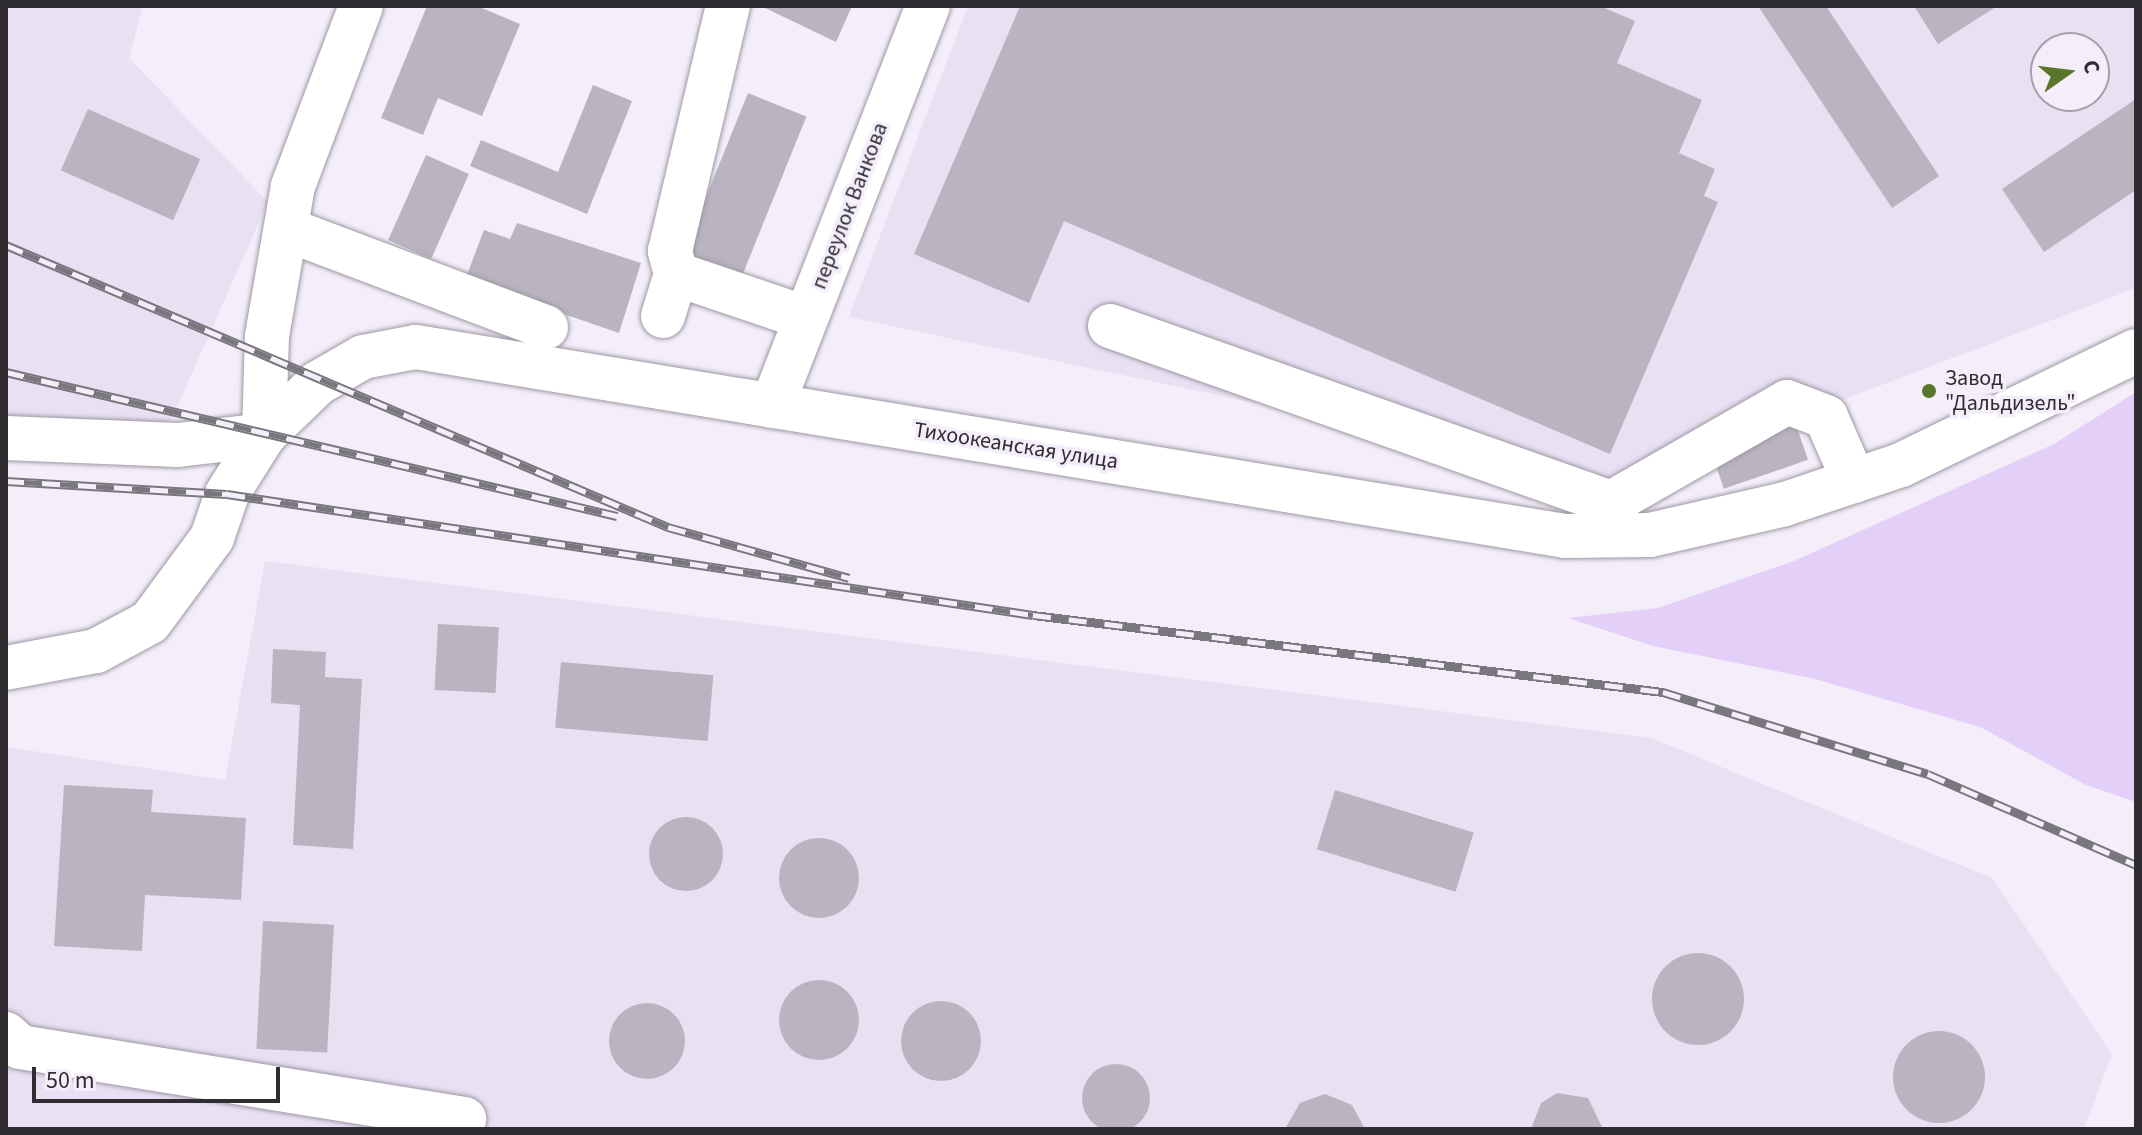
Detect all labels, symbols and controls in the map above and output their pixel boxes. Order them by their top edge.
north arrow [2030,32,2110,112]
text: С [2074,57,2108,77]
street label: переулок Ванкова [806,119,894,293]
place label: Завод "Дальдизель" [1945,365,2076,416]
marker: Завод "Дальдизель" [1920,382,1938,400]
street label: Тихоокеанская улица [912,417,1120,475]
scale bar [36,1051,284,1101]
text: 50 m [46,1063,95,1098]

